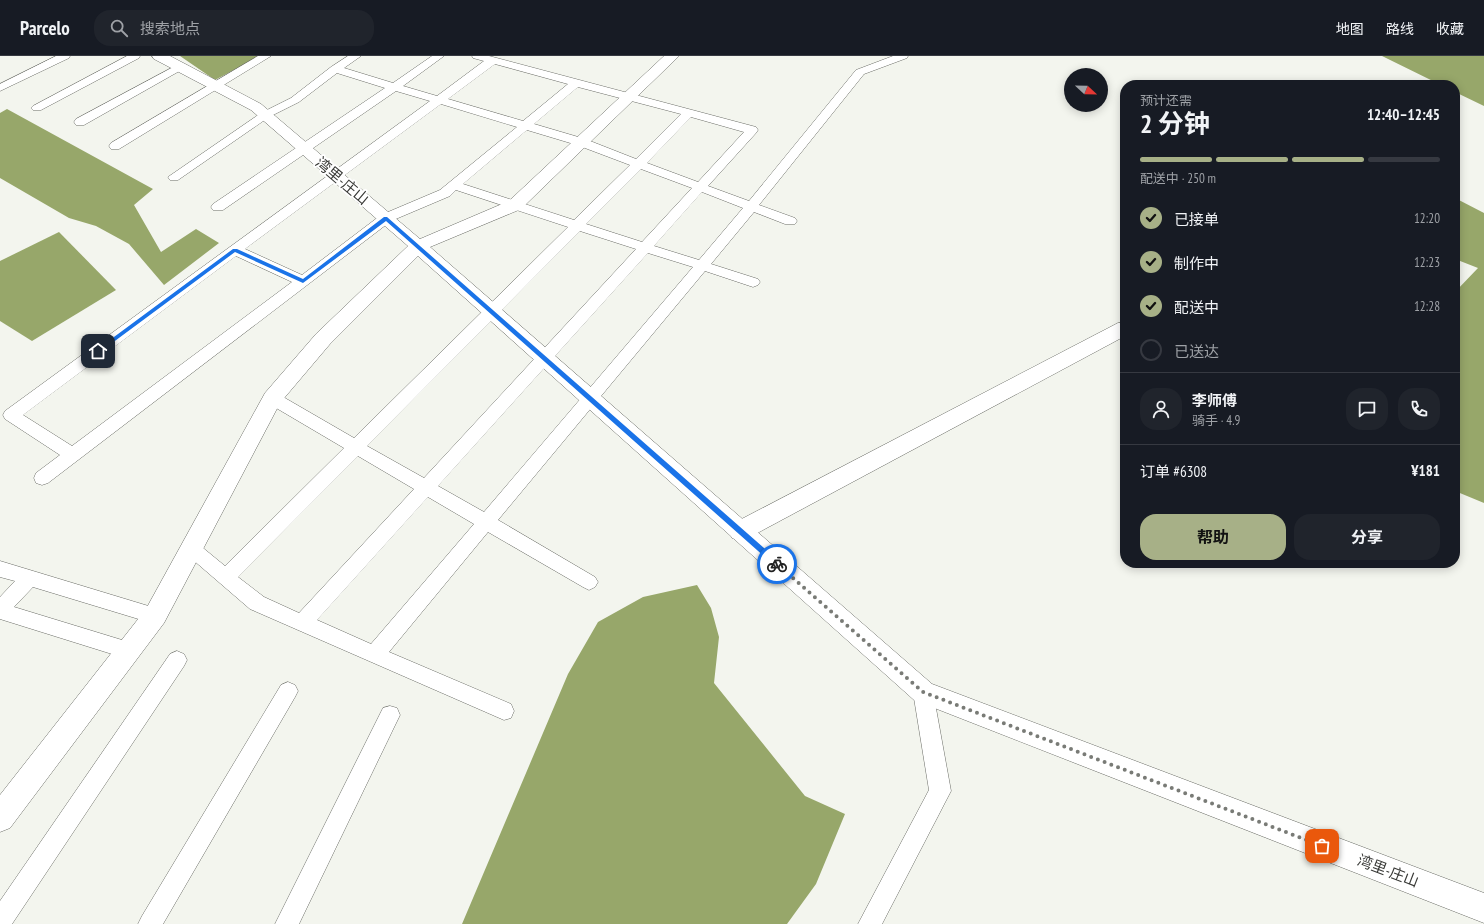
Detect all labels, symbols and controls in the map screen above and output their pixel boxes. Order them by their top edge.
search box [94,10,374,46]
text: Parcelo [20,16,70,40]
icon: search [108,17,130,39]
text: 搜索地点 [140,19,200,38]
text: 地图 [1336,20,1364,38]
text: 路线 [1386,20,1414,38]
text: 收藏 [1436,20,1464,38]
north arrow [1064,68,1108,112]
map controls [1064,68,1108,112]
text: 预计还需 [1140,92,1192,109]
text: 12:40–12:45 [1367,105,1440,124]
text: 2 分钟 [1140,107,1210,140]
street label: 湾里-庄山 [312,153,373,209]
text: 配送中 · 250 m [1140,170,1216,187]
icon: check [1140,207,1162,229]
text: 已接单 [1174,210,1219,229]
text: 12:20 [1414,210,1440,227]
icon: check [1140,251,1162,273]
text: 制作中 [1174,254,1219,273]
text: 12:23 [1414,254,1440,271]
icon: check [1140,295,1162,317]
text: 配送中 [1174,298,1219,317]
text: 12:28 [1414,298,1440,315]
pin [81,334,115,368]
icon: home [87,340,109,362]
text: 已送达 [1174,342,1219,361]
button: person [1140,388,1182,430]
button: chat [1346,388,1388,430]
button: phone [1398,388,1440,430]
text: 李师傅 [1192,391,1237,410]
text: 骑手 · 4.9 [1192,412,1240,429]
text: ¥181 [1411,461,1440,480]
text: 订单 #6308 [1140,462,1207,481]
button: 帮助 [1140,514,1286,560]
button: 分享 [1294,514,1440,560]
courier [757,544,797,584]
icon: bike [766,553,788,575]
pin [1305,829,1339,863]
icon: bag [1311,835,1333,857]
street label: 湾里-庄山 [1355,850,1422,891]

